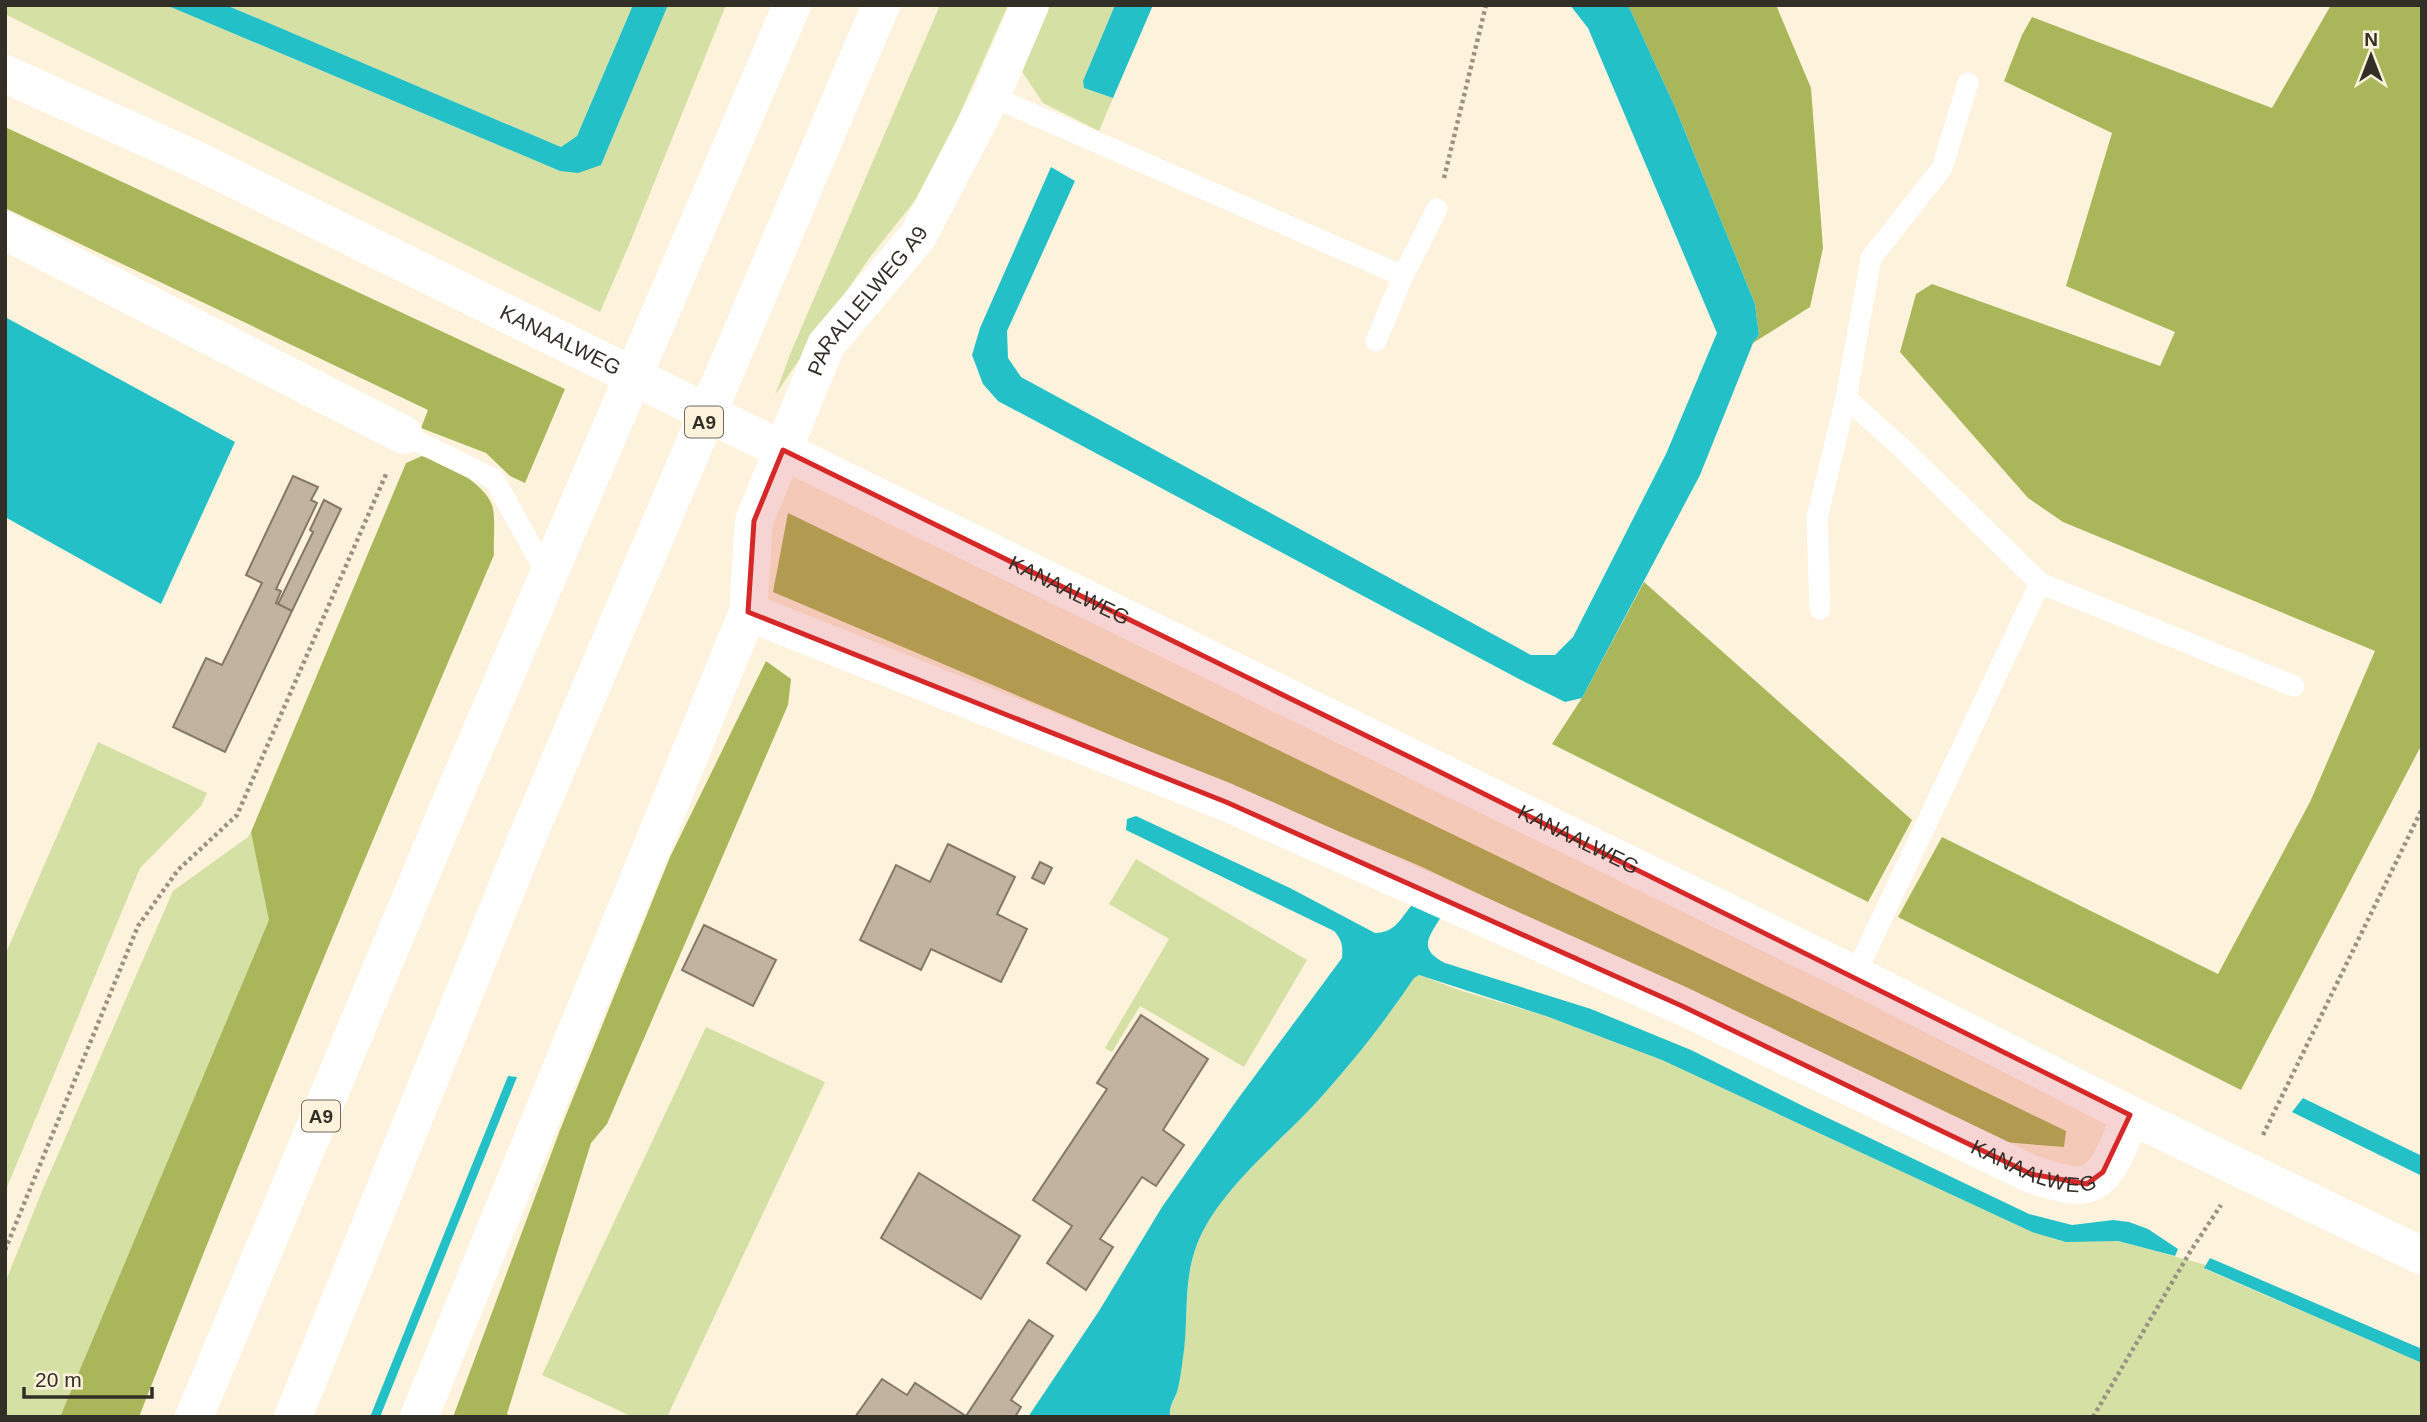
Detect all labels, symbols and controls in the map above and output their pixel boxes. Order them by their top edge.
north arrow [2336,21,2406,91]
text: N [2364,29,2378,50]
street label: PARALLELWEG A9 [803,222,932,379]
street label: KANAALWEG [497,300,625,379]
road number: A9 [685,406,723,438]
street label: KANAALWEG [1005,551,1133,629]
street label: KANAALWEG [1515,800,1643,879]
road number: A9 [302,1100,340,1132]
street label: KANAALWEG [1968,1135,2099,1197]
scale bar [24,1356,152,1400]
text: 20 m [35,1368,82,1391]

